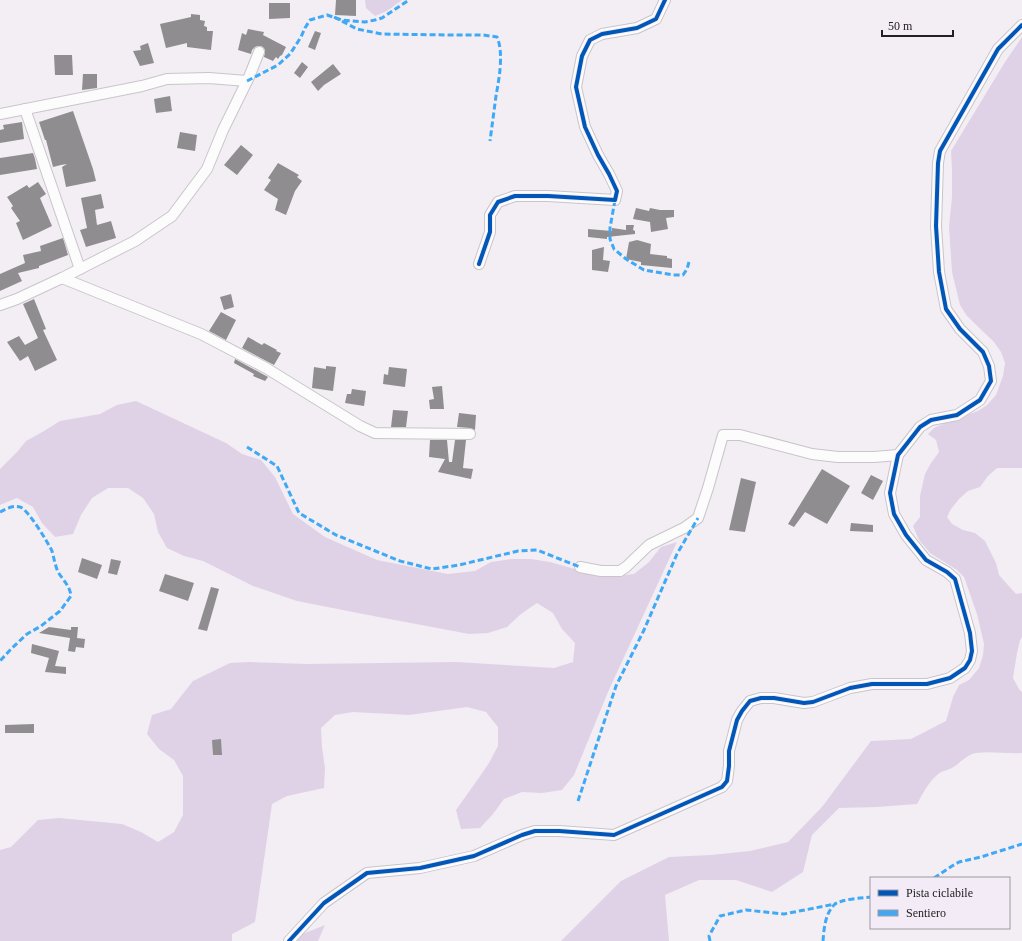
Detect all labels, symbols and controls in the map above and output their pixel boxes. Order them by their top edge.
scale bar [882,12,953,38]
text: 50 m [888,19,913,33]
legend [870,877,1010,929]
text: Pista ciclabile [906,886,973,900]
text: Sentiero [906,906,946,920]

